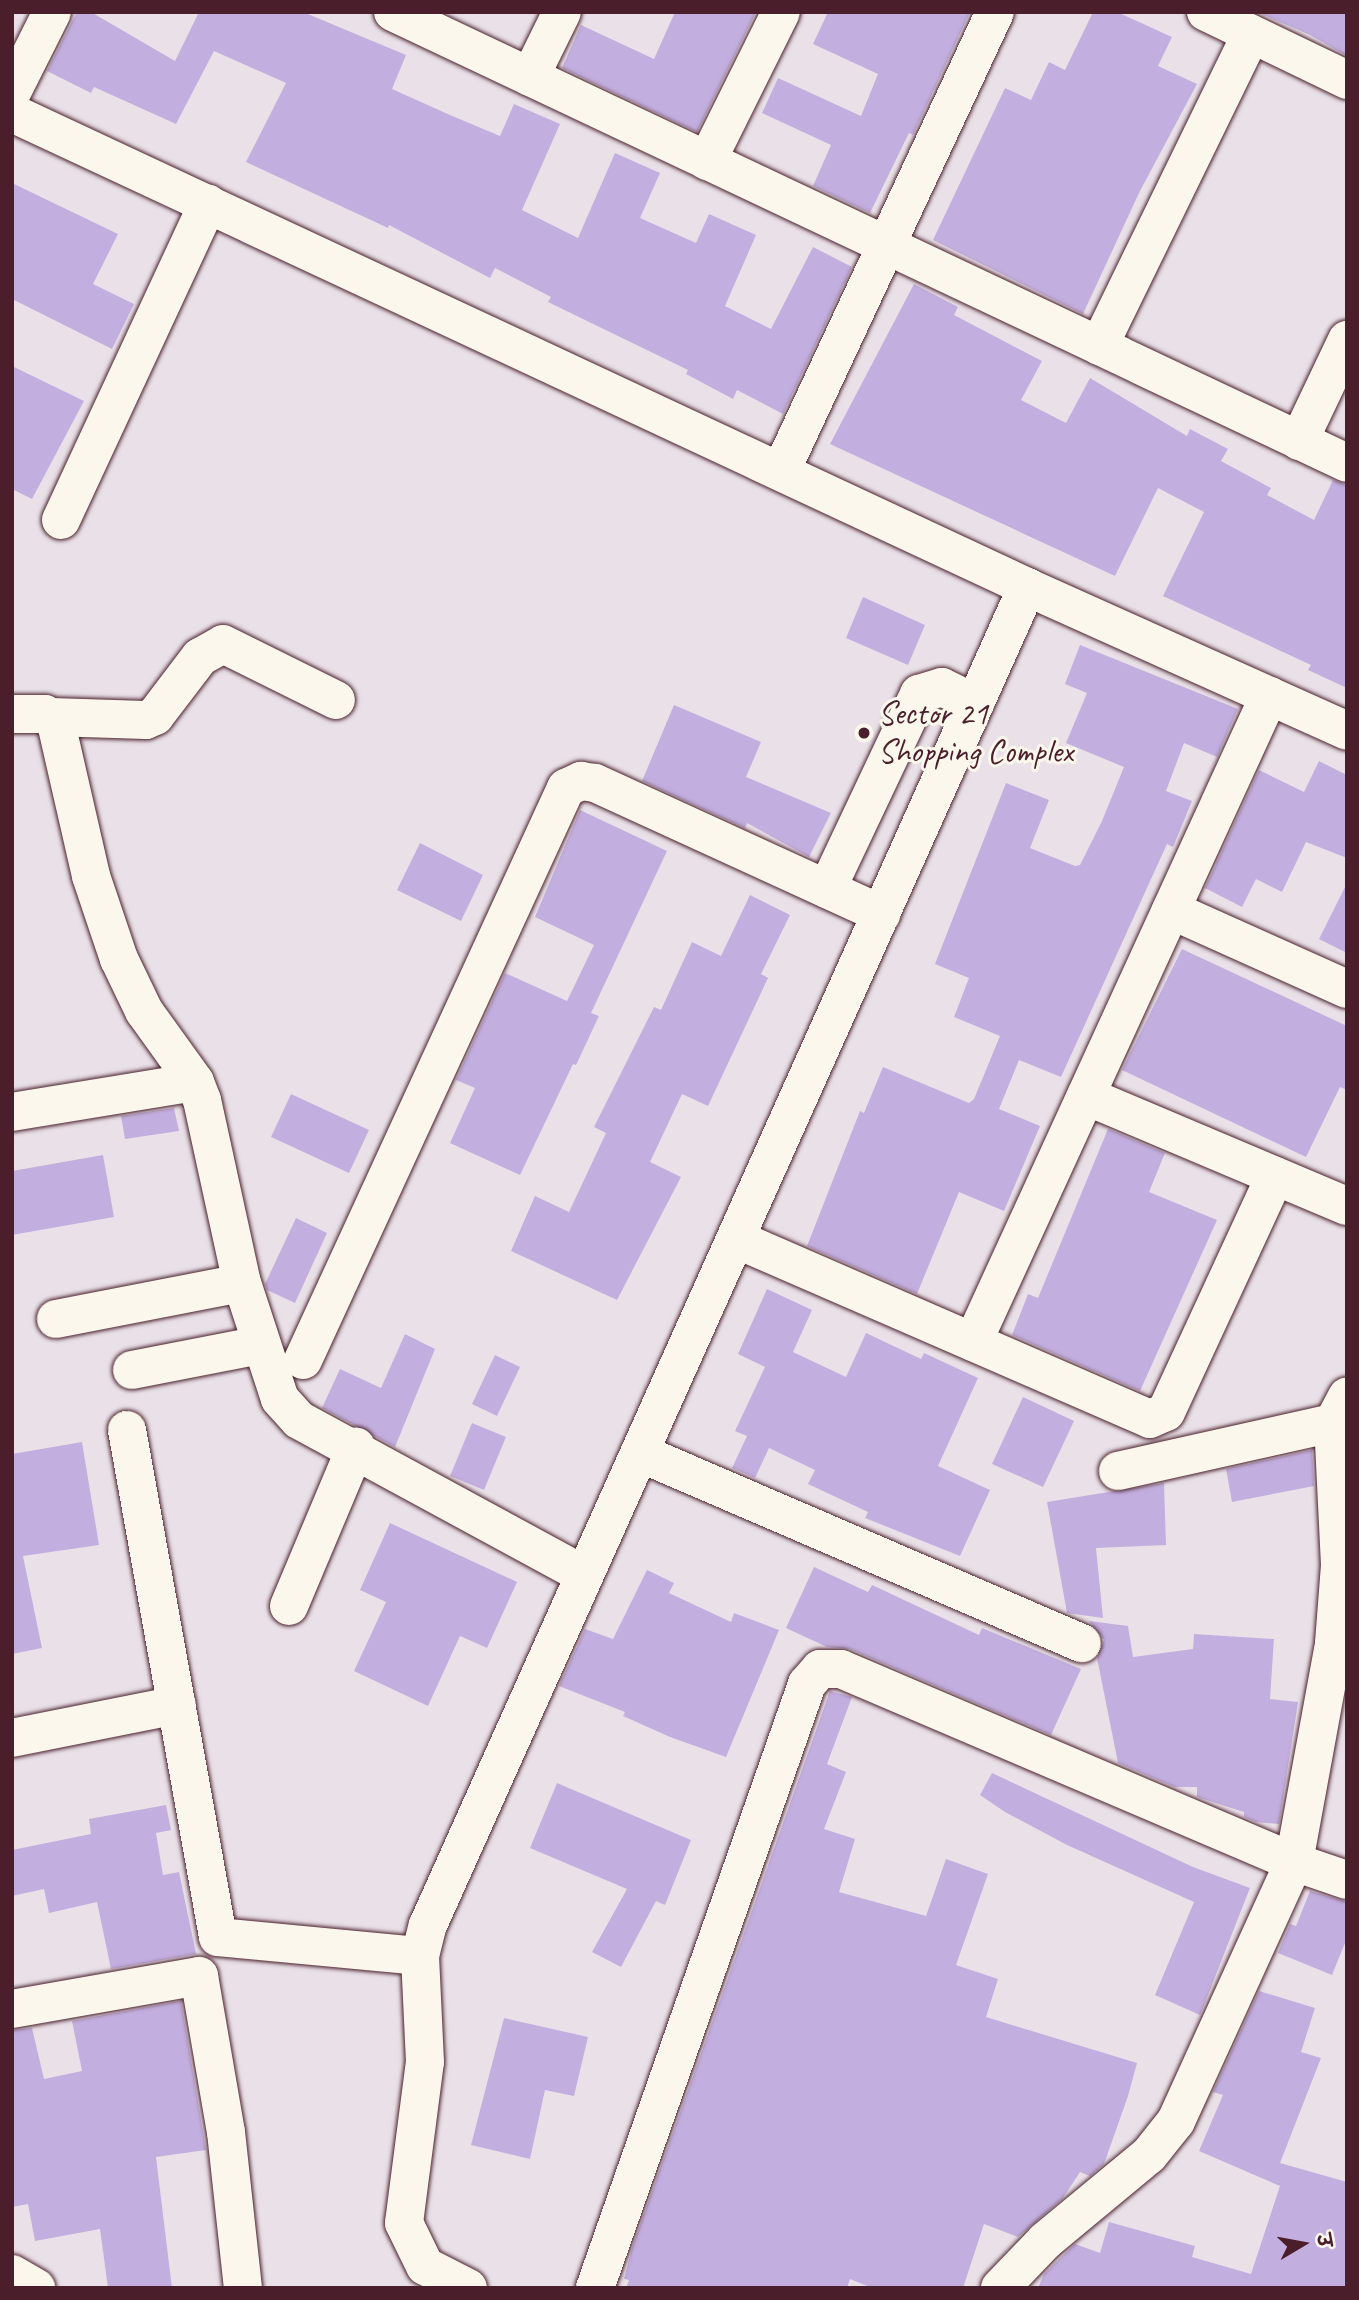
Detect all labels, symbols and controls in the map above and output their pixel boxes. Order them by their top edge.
place label: Sector 21 Shopping Complex [878,694,1073,772]
marker: Sector 21 Shopping Complex [856,725,872,741]
north arrow [1268,2209,1338,2279]
text: उ [1311,2232,1337,2249]

